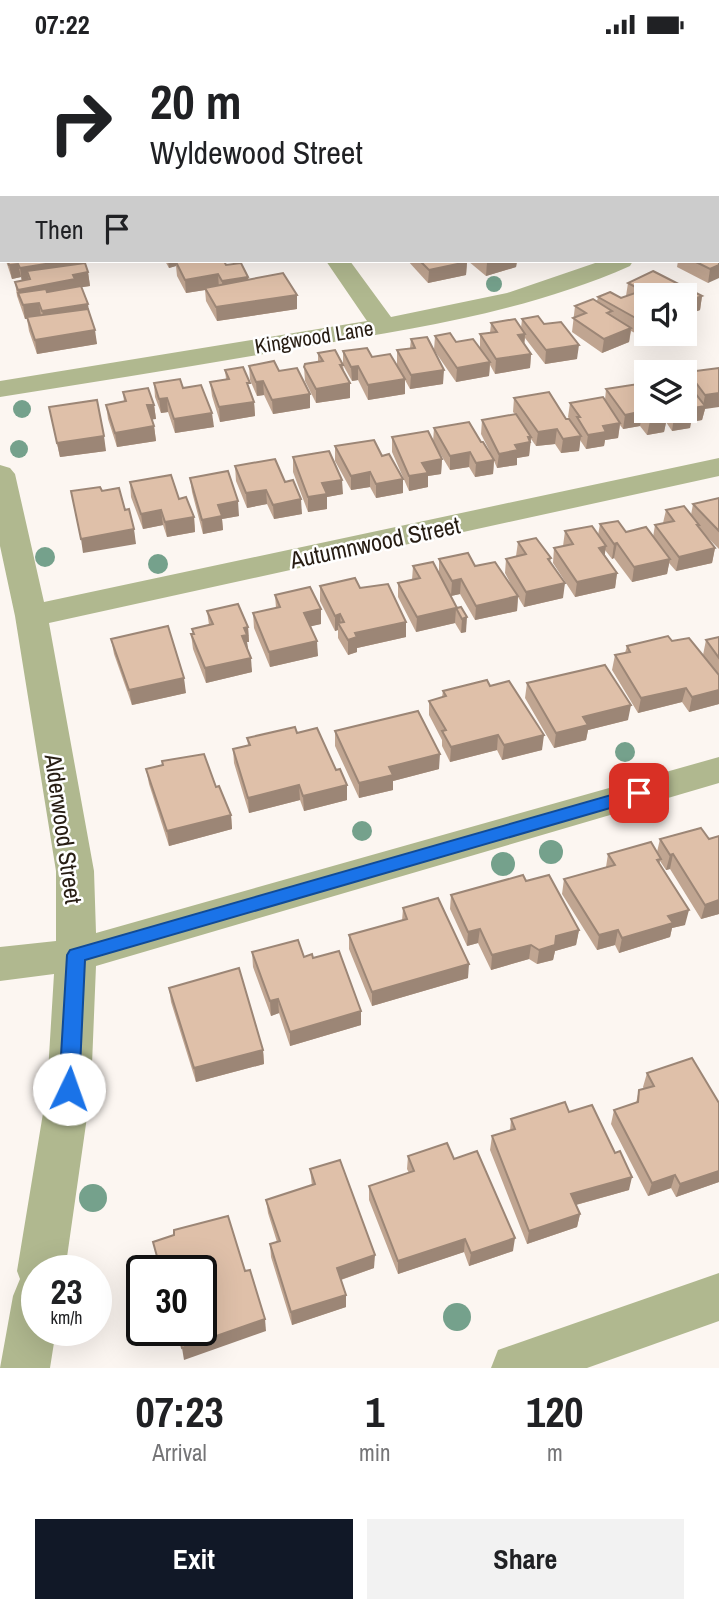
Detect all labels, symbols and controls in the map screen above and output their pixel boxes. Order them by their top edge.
text: 07:22 [35,7,90,42]
text: 20 m [150,68,242,134]
icon: right [35,77,126,168]
text: Wyldewood Street [150,131,363,174]
icon: arrive [98,210,136,248]
text: Then [35,212,84,247]
map controls [634,283,697,423]
button: sound [634,283,697,346]
street label: Kingwood Lane [253,313,375,361]
button: layers [634,360,697,423]
street label: Autumnwood Street [286,508,463,576]
street label: Alderwood Street [38,751,90,906]
pin [609,763,669,823]
icon: arrive [620,774,658,812]
position arrow [32,1052,106,1126]
speed limit sign: 30 [126,1255,217,1346]
text: 23 [51,1268,82,1315]
text: km/h [51,1305,83,1330]
text: 07:23 [136,1384,224,1440]
text: 1 [365,1384,384,1440]
text: 120 [526,1384,584,1440]
text: Arrival [152,1437,207,1468]
text: min [359,1437,391,1468]
text: m [547,1437,563,1468]
button: Exit [35,1519,353,1599]
button: Share [367,1519,684,1599]

